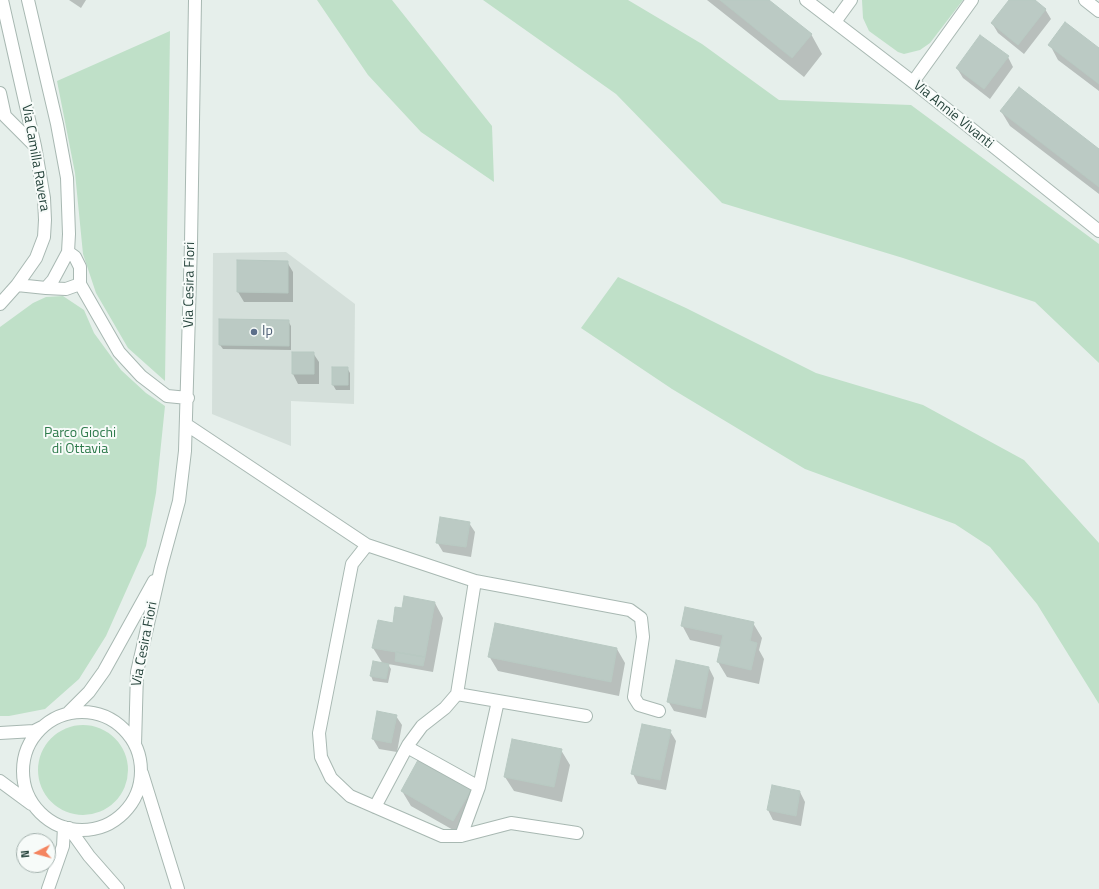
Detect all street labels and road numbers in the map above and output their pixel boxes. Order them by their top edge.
street label: Via Annie Vivanti [910,78,996,152]
street label: Via Camilla Ravera [17,103,53,213]
street label: Via Cesira Fiori [181,242,199,328]
street label: Via Cesira Fiori [129,600,161,688]

